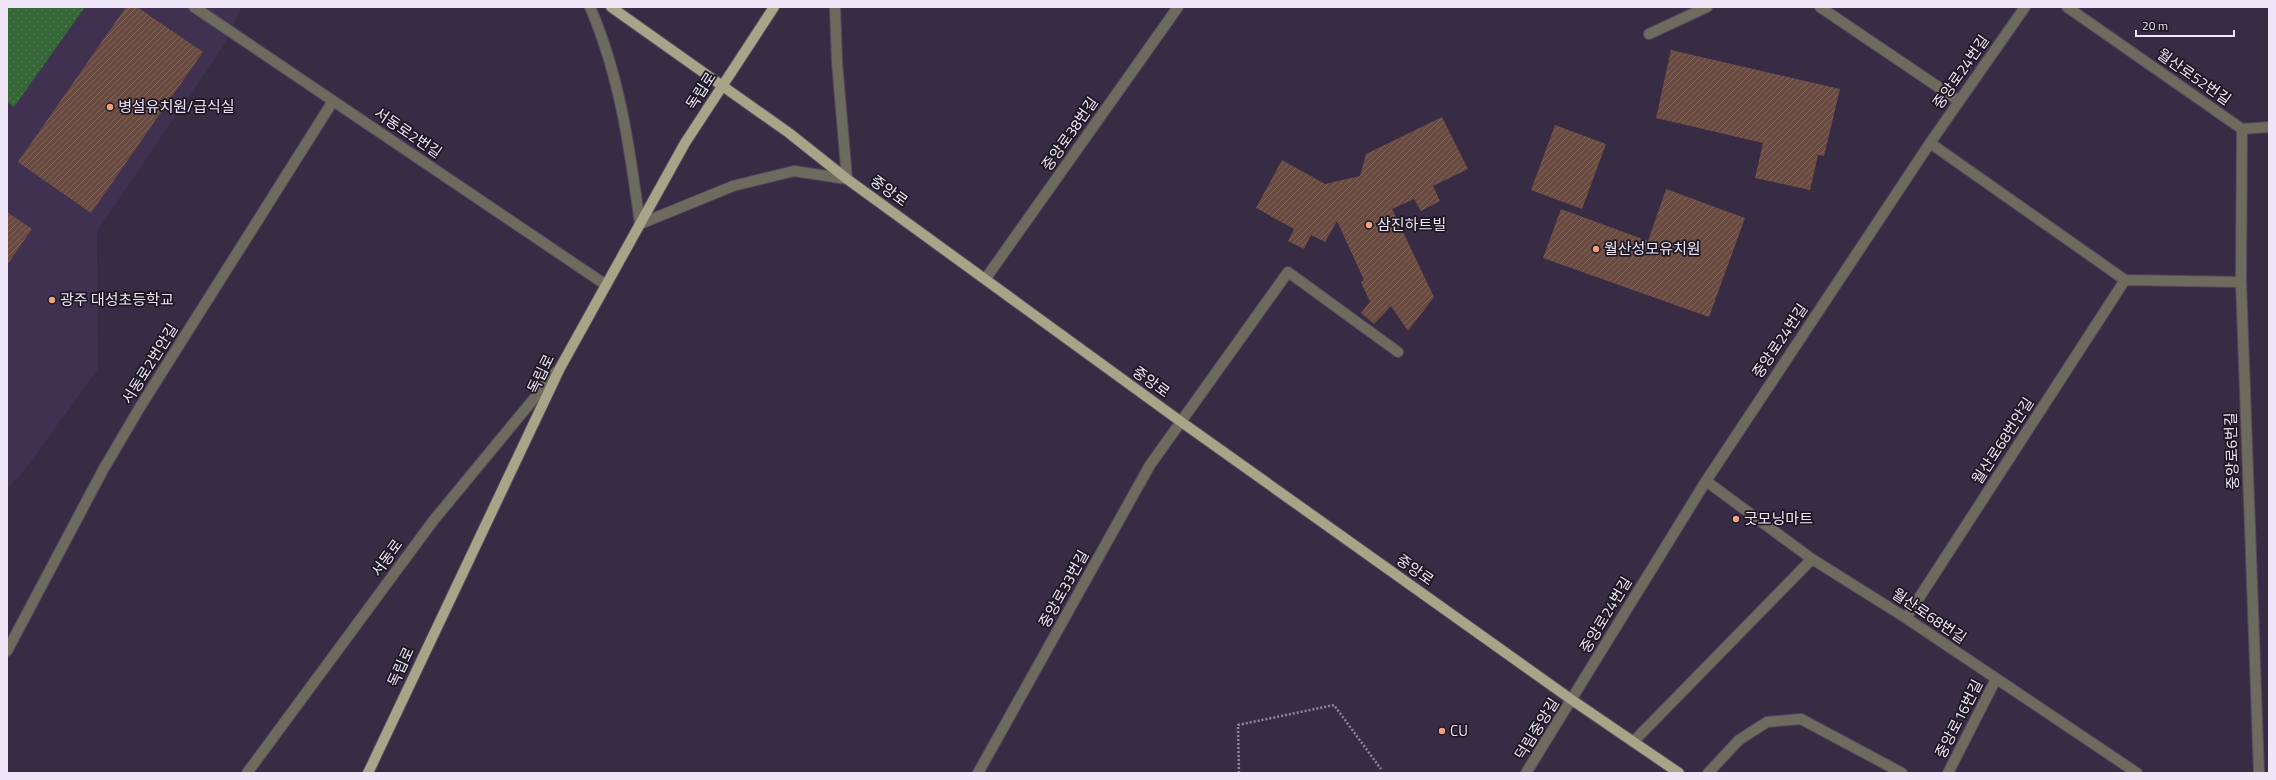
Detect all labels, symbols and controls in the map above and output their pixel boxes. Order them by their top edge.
scale bar [2136,12,2234,38]
text: 20 m [2142,16,2168,35]
street label: 중앙로24번길 [1927,30,1995,113]
street label: 월산로52번길 [2153,43,2236,111]
street label: 독립로 [680,67,722,114]
street label: 중앙로38번길 [1036,92,1104,175]
place label: 병설유치원/급식실 [118,95,235,118]
street label: 서동로2번길 [370,101,447,164]
marker: 병설유치원/급식실 [105,102,115,112]
street label: 중앙로 [866,169,913,212]
place label: 삼진하트빌 [1377,213,1446,236]
marker: 삼진하트빌 [1364,220,1374,230]
place label: 월산성모유치원 [1604,237,1701,260]
marker: 월산성모유치원 [1591,244,1601,254]
place label: 광주 대성초등학교 [60,288,174,311]
marker: 광주 대성초등학교 [47,295,57,305]
street label: 중앙로24번길 [1746,299,1813,383]
street label: 서동로2번안길 [116,319,183,409]
street label: 독립로 [521,350,560,397]
street label: 중앙로 [1128,360,1175,403]
street label: 월산로68번안길 [1966,393,2039,489]
street label: 중앙로6번길 [2219,412,2244,490]
place label: 굿모닝마트 [1744,507,1813,530]
marker: 굿모닝마트 [1731,514,1741,524]
street label: 서동로 [365,534,408,581]
street label: 중앙로33번길 [1033,546,1094,632]
street label: 중앙로 [1392,548,1439,591]
street label: 중앙로24번길 [1574,572,1638,657]
street label: 월산로68번길 [1887,582,1971,649]
street label: 독립로 [381,643,420,690]
street label: 중앙로16번길 [1929,675,1988,762]
street label: 덕림중앙길 [1509,693,1565,764]
place label: CU [1450,719,1468,742]
marker: CU [1437,726,1447,736]

